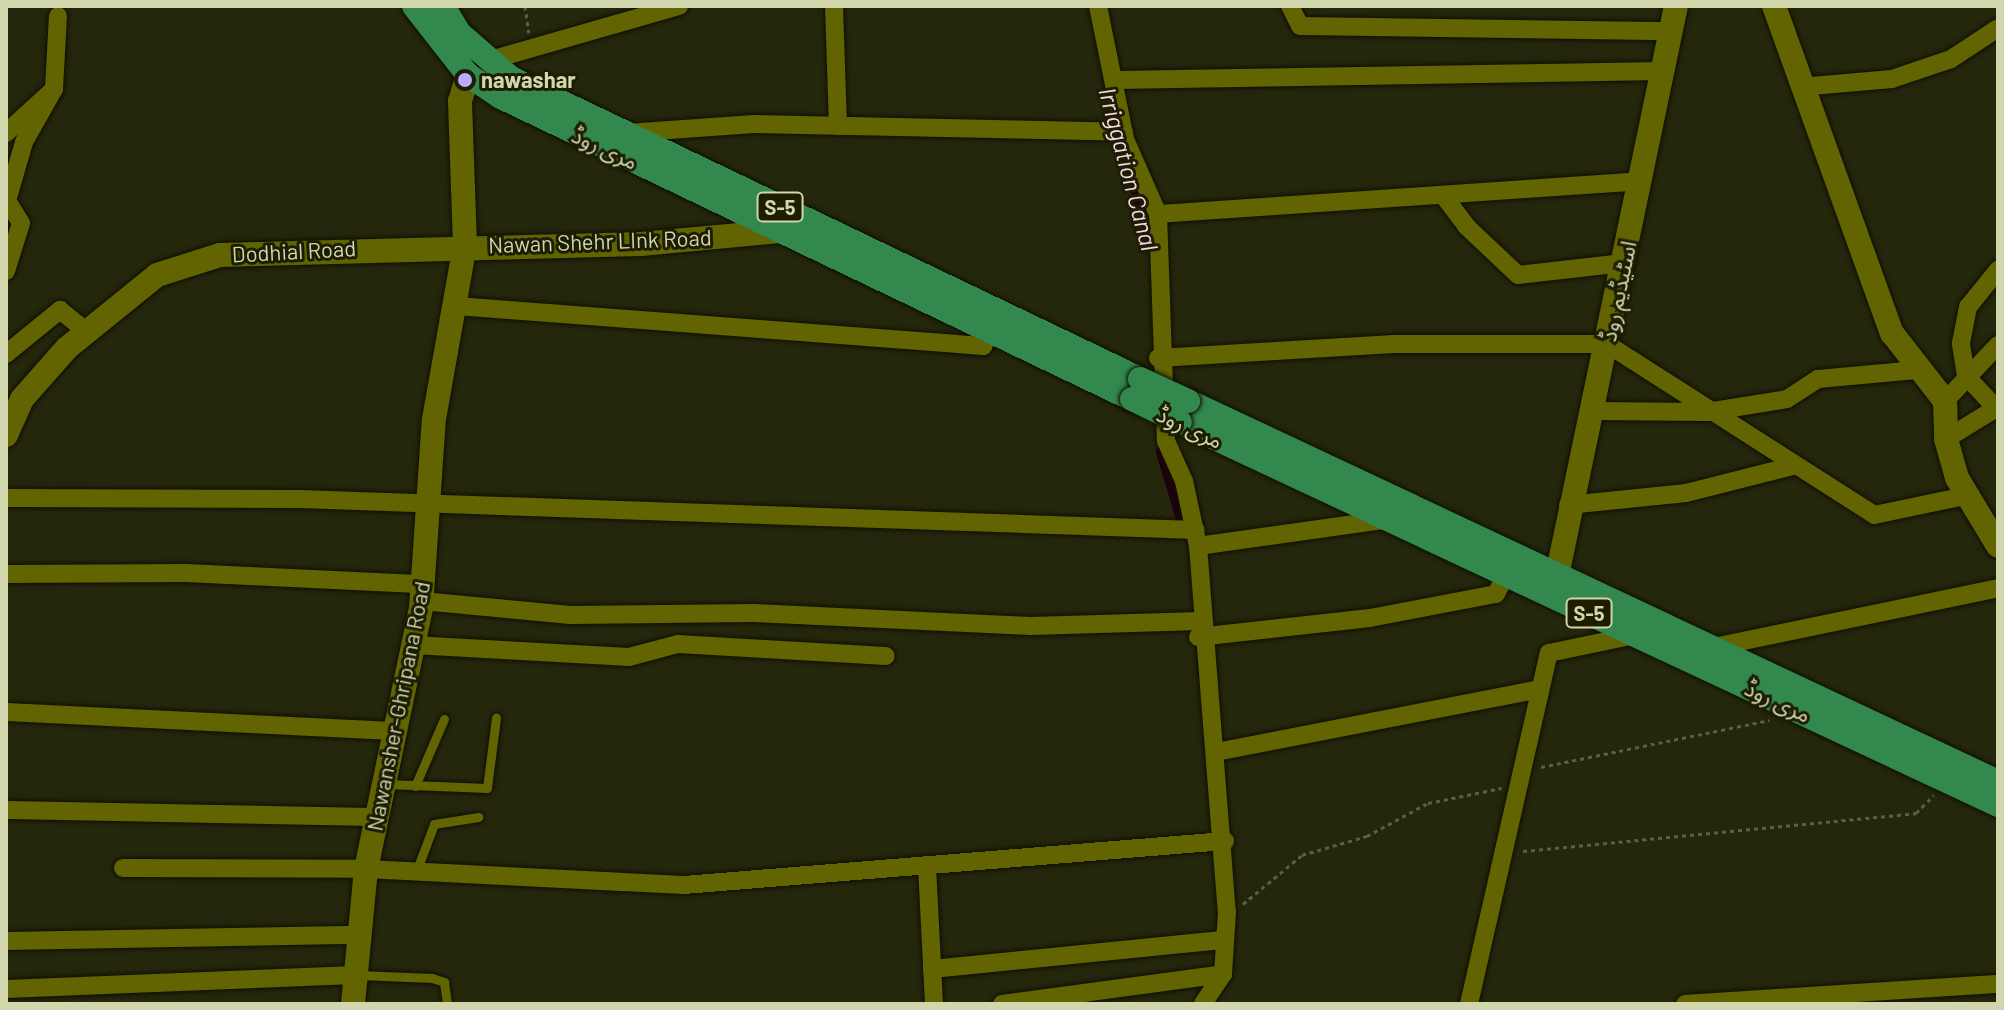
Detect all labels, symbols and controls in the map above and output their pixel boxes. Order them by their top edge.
place label: nawashar [481,67,576,93]
marker: nawashar [456,71,474,89]
water label: Irriggation Canal [1093,84,1165,254]
street label: مری روڈ [568,121,642,175]
road number: S-5 [756,191,804,223]
street label: Nawan Shehr LInk Road [488,224,712,258]
street label: Dodhial Road [231,235,357,267]
street label: اسٹیڈیم روڈ [1594,238,1642,344]
street label: مری روڈ [1153,400,1227,454]
street label: Nawansher-Ghripana Road [361,579,435,833]
road number: S-5 [1565,597,1613,629]
street label: مری روڈ [1741,674,1815,728]

